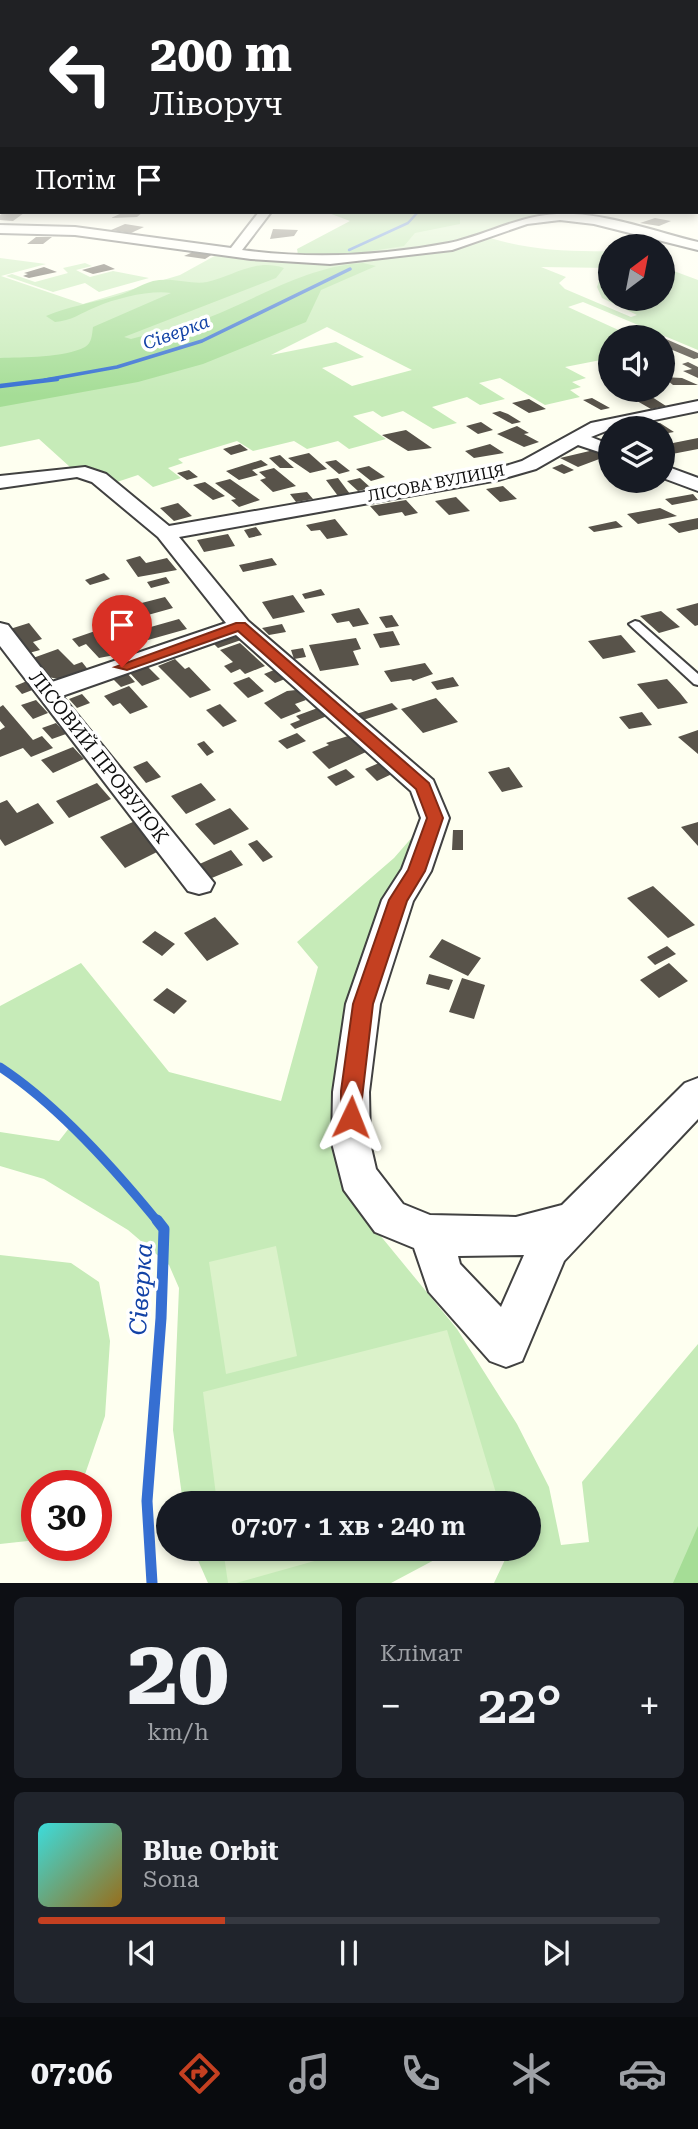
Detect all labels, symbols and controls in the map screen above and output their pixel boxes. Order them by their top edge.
text: 200 m [150,26,292,83]
icon: left [35,28,126,119]
text: Ліворуч [150,85,283,123]
icon: arrive [130,161,168,199]
text: Потім [35,165,116,195]
north arrow [598,234,676,312]
map controls [598,234,675,493]
water label: Сіверка [140,310,212,354]
button: sound [598,325,675,402]
button: layers [598,416,675,493]
street label: ЛІСОВА ВУЛИЦЯ [366,460,506,506]
pin [92,595,152,667]
icon: arrive [103,606,141,644]
street label: ЛІСОВИЙ ПРОВУЛОК [25,666,173,848]
position arrow [314,1080,388,1154]
water label: Сіверка [124,1242,158,1336]
speed limit sign: 30 [21,1470,112,1561]
text: 07:07 · 1 хв · 240 m [231,1511,466,1541]
text: 20 [127,1620,229,1726]
text: Клімат [380,1640,463,1667]
text: 22° [478,1675,562,1736]
text: − [380,1684,401,1728]
text: + [639,1684,660,1728]
text: km/h [147,1719,209,1746]
text: Blue Orbit [143,1836,279,1866]
text: Sona [143,1866,199,1893]
icon: previous [123,1934,161,1972]
icon: pause [330,1934,368,1972]
icon: next [537,1934,575,1972]
icon: directions [175,2049,224,2098]
icon: music [285,2049,334,2098]
icon: phone [396,2049,445,2098]
icon: climate [507,2049,556,2098]
icon: car [618,2049,667,2098]
text: 07:06 [31,2054,113,2092]

